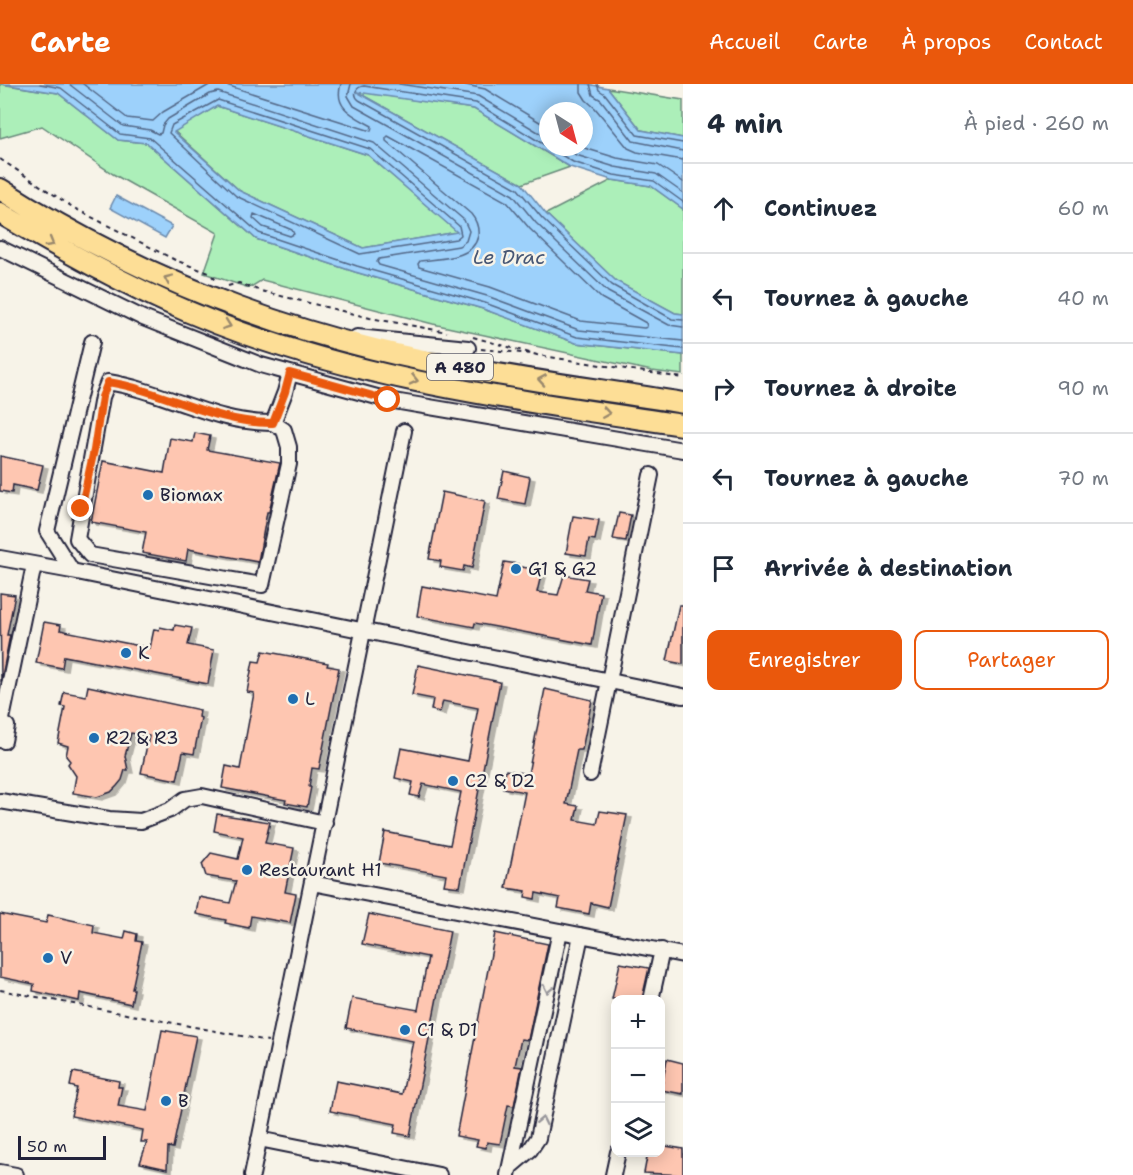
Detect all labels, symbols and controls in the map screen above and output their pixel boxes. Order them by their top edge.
text: Carte [30,23,111,61]
text: Accueil [709,28,780,56]
text: Carte [813,28,868,56]
text: À propos [901,28,991,56]
text: Contact [1024,28,1103,56]
north arrow [539,102,593,156]
text: 4 min [707,106,783,141]
text: À pied · 260 m [964,110,1109,136]
icon: ahead [707,192,740,225]
text: Continuez [764,194,877,223]
text: 60 m [1057,195,1109,221]
one-way arrow [44,235,55,247]
water label: Le Drac [473,244,545,270]
one-way arrow [163,274,174,286]
icon: left [707,282,740,315]
text: Tournez à gauche [764,284,969,313]
text: 40 m [1057,285,1109,311]
one-way arrow [221,318,232,331]
road number: A 480 [427,354,493,380]
icon: right [707,372,740,405]
one-way arrow [408,373,418,386]
one-way arrow [538,374,548,387]
text: Tournez à droite [764,374,957,403]
text: 90 m [1057,375,1109,401]
route start [374,386,400,412]
one-way arrow [601,407,610,419]
icon: left [707,462,740,495]
text: Tournez à gauche [764,464,969,493]
text: 70 m [1057,465,1109,491]
place label: Biomax [160,483,223,507]
marker: Biomax [141,488,155,502]
route end [67,495,93,521]
icon: arrive [707,552,740,585]
text: Arrivée à destination [764,554,1012,583]
place label: G1 & G2 [528,557,597,581]
marker: G1 & G2 [509,562,523,576]
button: Enregistrer [707,630,902,690]
button: Partager [914,630,1109,690]
place label: K [138,641,150,665]
marker: K [119,646,133,660]
place label: L [305,687,315,711]
marker: L [286,692,300,706]
place label: R2 & R3 [106,726,179,750]
marker: R2 & R3 [87,731,101,745]
place label: C2 & D2 [465,769,535,793]
marker: C2 & D2 [446,774,460,788]
place label: Restaurant H1 [259,858,382,882]
marker: Restaurant H1 [240,863,254,877]
place label: V [60,946,72,970]
marker: V [41,951,55,965]
one-way arrow [542,983,555,993]
map controls [611,995,665,1157]
button: + [611,995,665,1049]
place label: C1 & D1 [417,1018,478,1042]
marker: C1 & D1 [398,1023,412,1037]
button: − [611,1049,665,1103]
place label: B [178,1089,189,1113]
marker: B [159,1094,173,1108]
button: layers [611,1103,665,1157]
one-way arrow [535,1116,548,1126]
scale bar [18,1133,106,1160]
text: 50 m [27,1136,67,1157]

